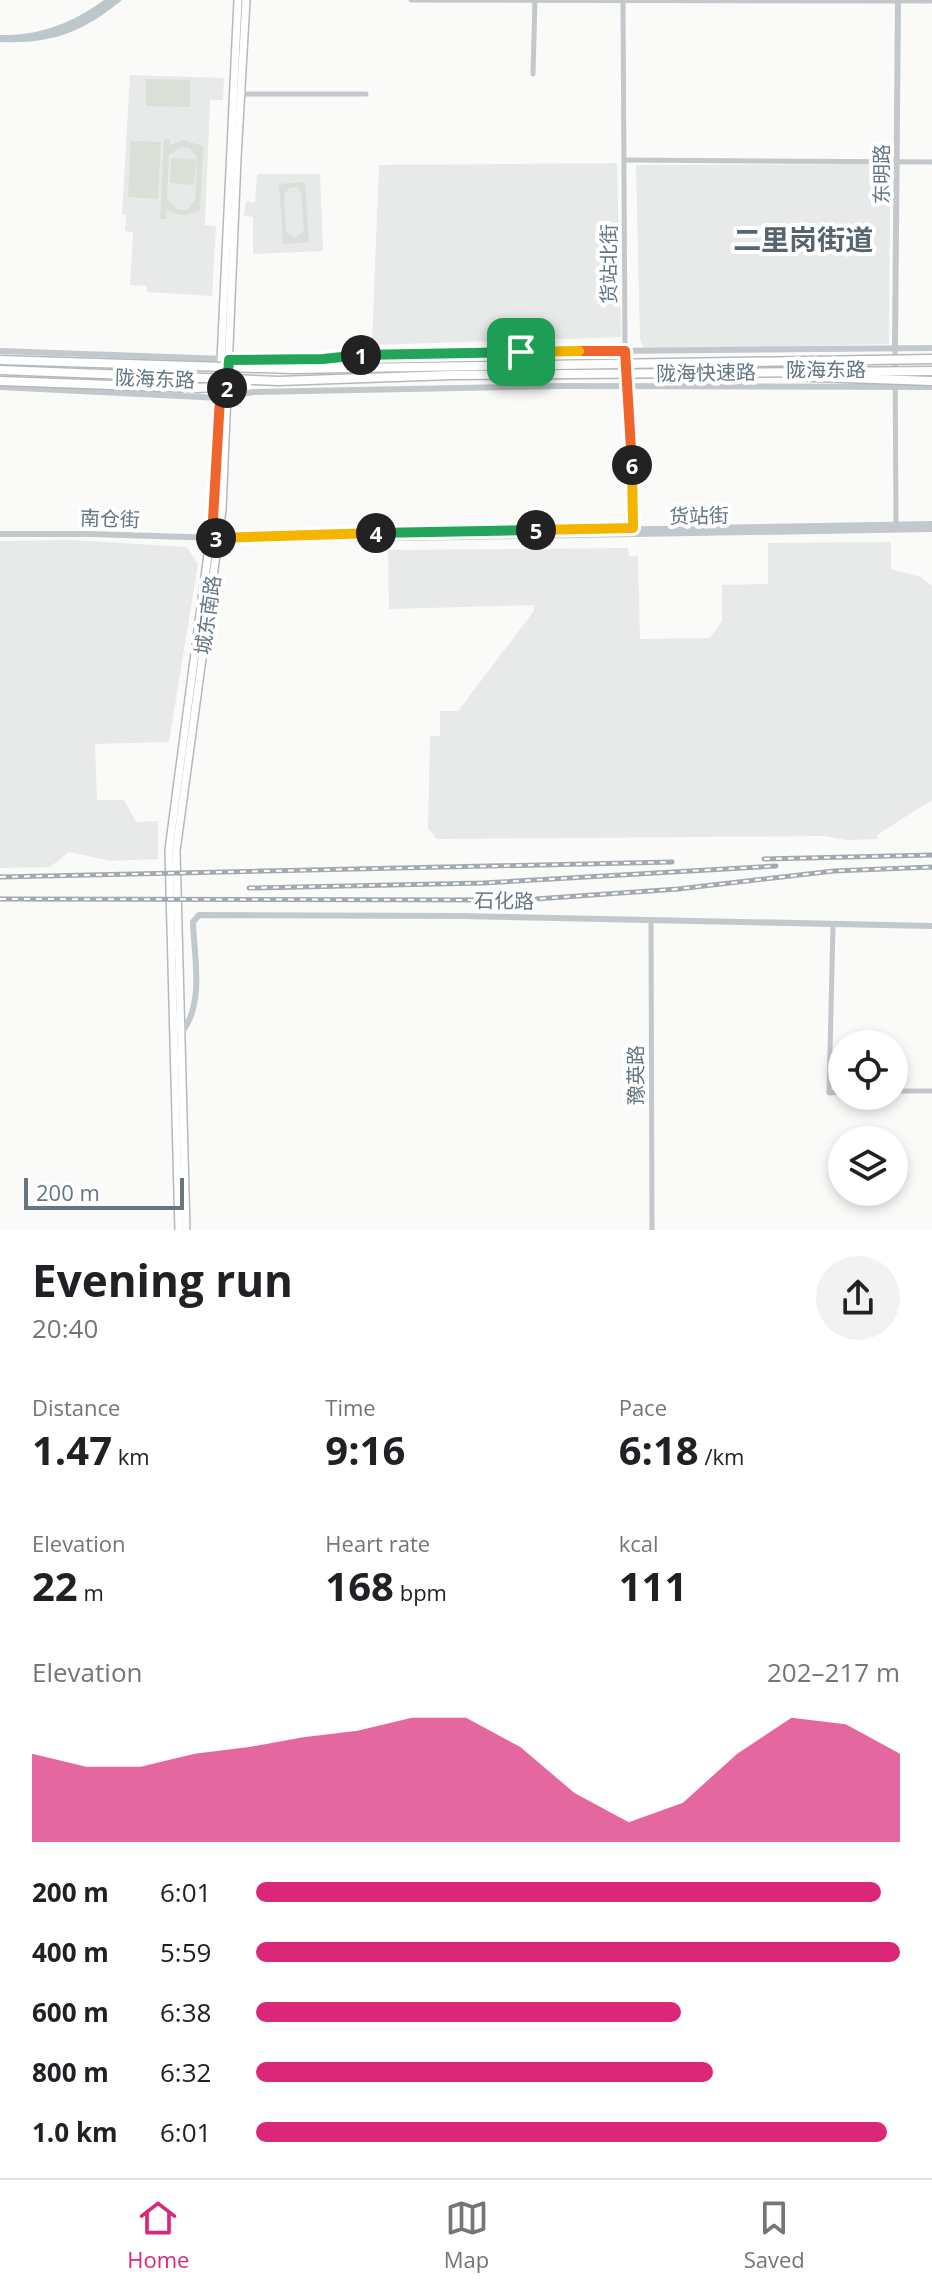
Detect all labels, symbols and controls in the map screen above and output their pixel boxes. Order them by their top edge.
street label: 东明路 [868,144,895,204]
district label: 二里岗街道 [733,220,873,258]
street label: 货站北街 [595,224,622,304]
pin [487,318,555,386]
icon: arrive [499,330,543,374]
pin: 1 [341,335,381,375]
text: 1 [355,340,367,370]
street label: 陇海东路 [786,356,866,383]
street label: 陇海快速路 [656,358,756,387]
street label: 陇海东路 [115,364,195,393]
pin: 2 [207,368,247,408]
text: 2 [221,373,233,403]
pin: 6 [612,445,652,485]
text: 6 [626,450,638,480]
street label: 货站街 [669,501,729,530]
street label: 南仓街 [80,504,140,533]
pin: 5 [516,510,556,550]
pin: 4 [356,513,396,553]
text: 5 [530,515,542,545]
pin: 3 [196,518,236,558]
text: 4 [370,518,382,548]
text: 3 [210,523,222,553]
street label: 城东南路 [189,573,226,656]
street label: 石化路 [474,886,534,915]
map controls [828,1030,908,1206]
button: locate [828,1030,908,1110]
street label: 豫英路 [622,1045,649,1105]
button: layers [828,1126,908,1206]
scale bar [24,1174,184,1210]
text: 200 m [36,1177,100,1207]
text: Evening run [32,1250,293,1310]
button: share [816,1256,900,1340]
text: 20:40 [32,1310,98,1346]
text: Distance [32,1392,120,1422]
text: Time [325,1392,376,1422]
text: Pace [619,1392,667,1422]
text: 1.47 [32,1422,112,1477]
text: 9:16 [325,1422,405,1477]
text: 6:18 [619,1422,699,1477]
text: km [112,1441,150,1471]
text: /km [699,1441,744,1471]
text: Elevation [32,1528,125,1558]
text: Heart rate [325,1528,430,1558]
text: kcal [619,1528,659,1558]
text: 22 [32,1558,78,1613]
text: 168 [325,1558,394,1613]
text: 111 [619,1558,687,1613]
text: m [78,1577,104,1607]
text: bpm [394,1577,447,1607]
text: Elevation [32,1654,142,1690]
text: 202–217 m [767,1654,900,1690]
text: 200 m [32,1874,109,1910]
text: 6:01 [160,1874,211,1910]
text: 400 m [32,1934,109,1970]
text: 5:59 [160,1934,211,1970]
text: 600 m [32,1994,109,2030]
text: 6:38 [160,1994,211,2030]
text: 800 m [32,2054,109,2090]
text: 6:32 [160,2054,211,2090]
text: 1.0 km [32,2114,118,2150]
text: 6:01 [160,2114,211,2150]
tab: Home [127,2196,189,2274]
tab: Map [444,2196,489,2274]
tab: Saved [744,2196,805,2274]

